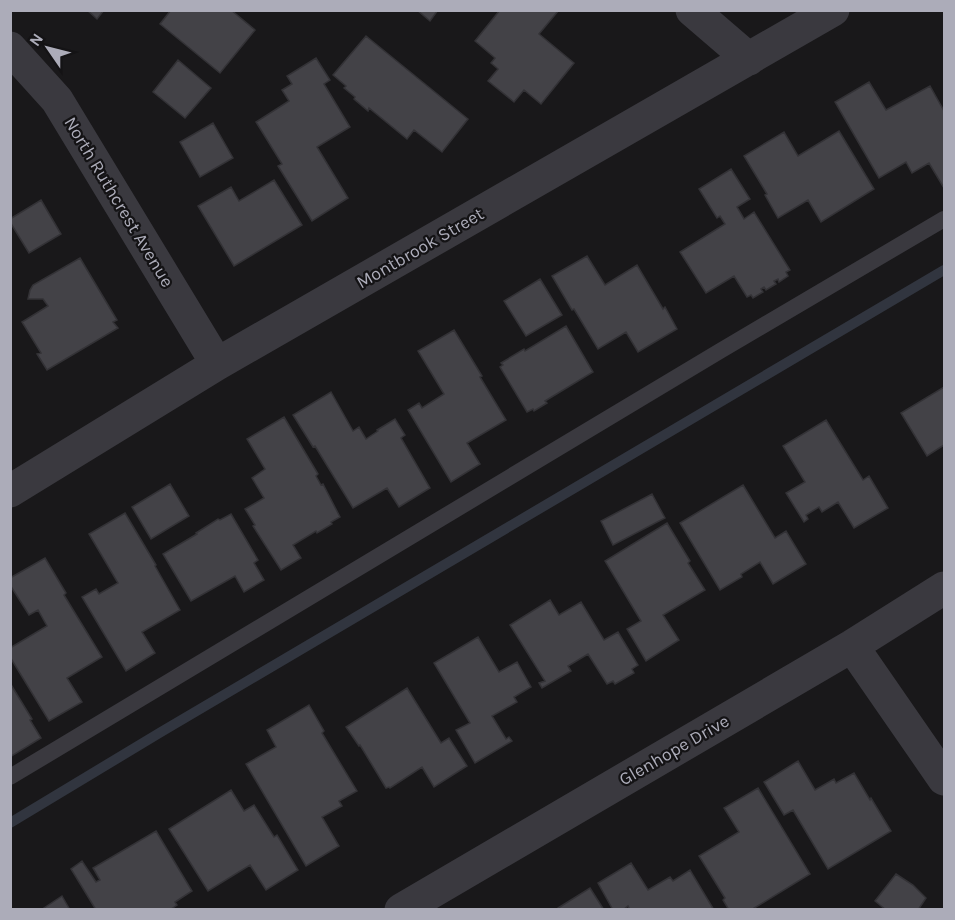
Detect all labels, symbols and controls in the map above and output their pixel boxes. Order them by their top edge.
north arrow [18,18,78,78]
text: N [25,30,47,50]
street label: North Ruthcrest Avenue [59,113,179,291]
street label: Montbrook Street [352,203,488,293]
street label: Glenhope Drive [615,710,733,790]

